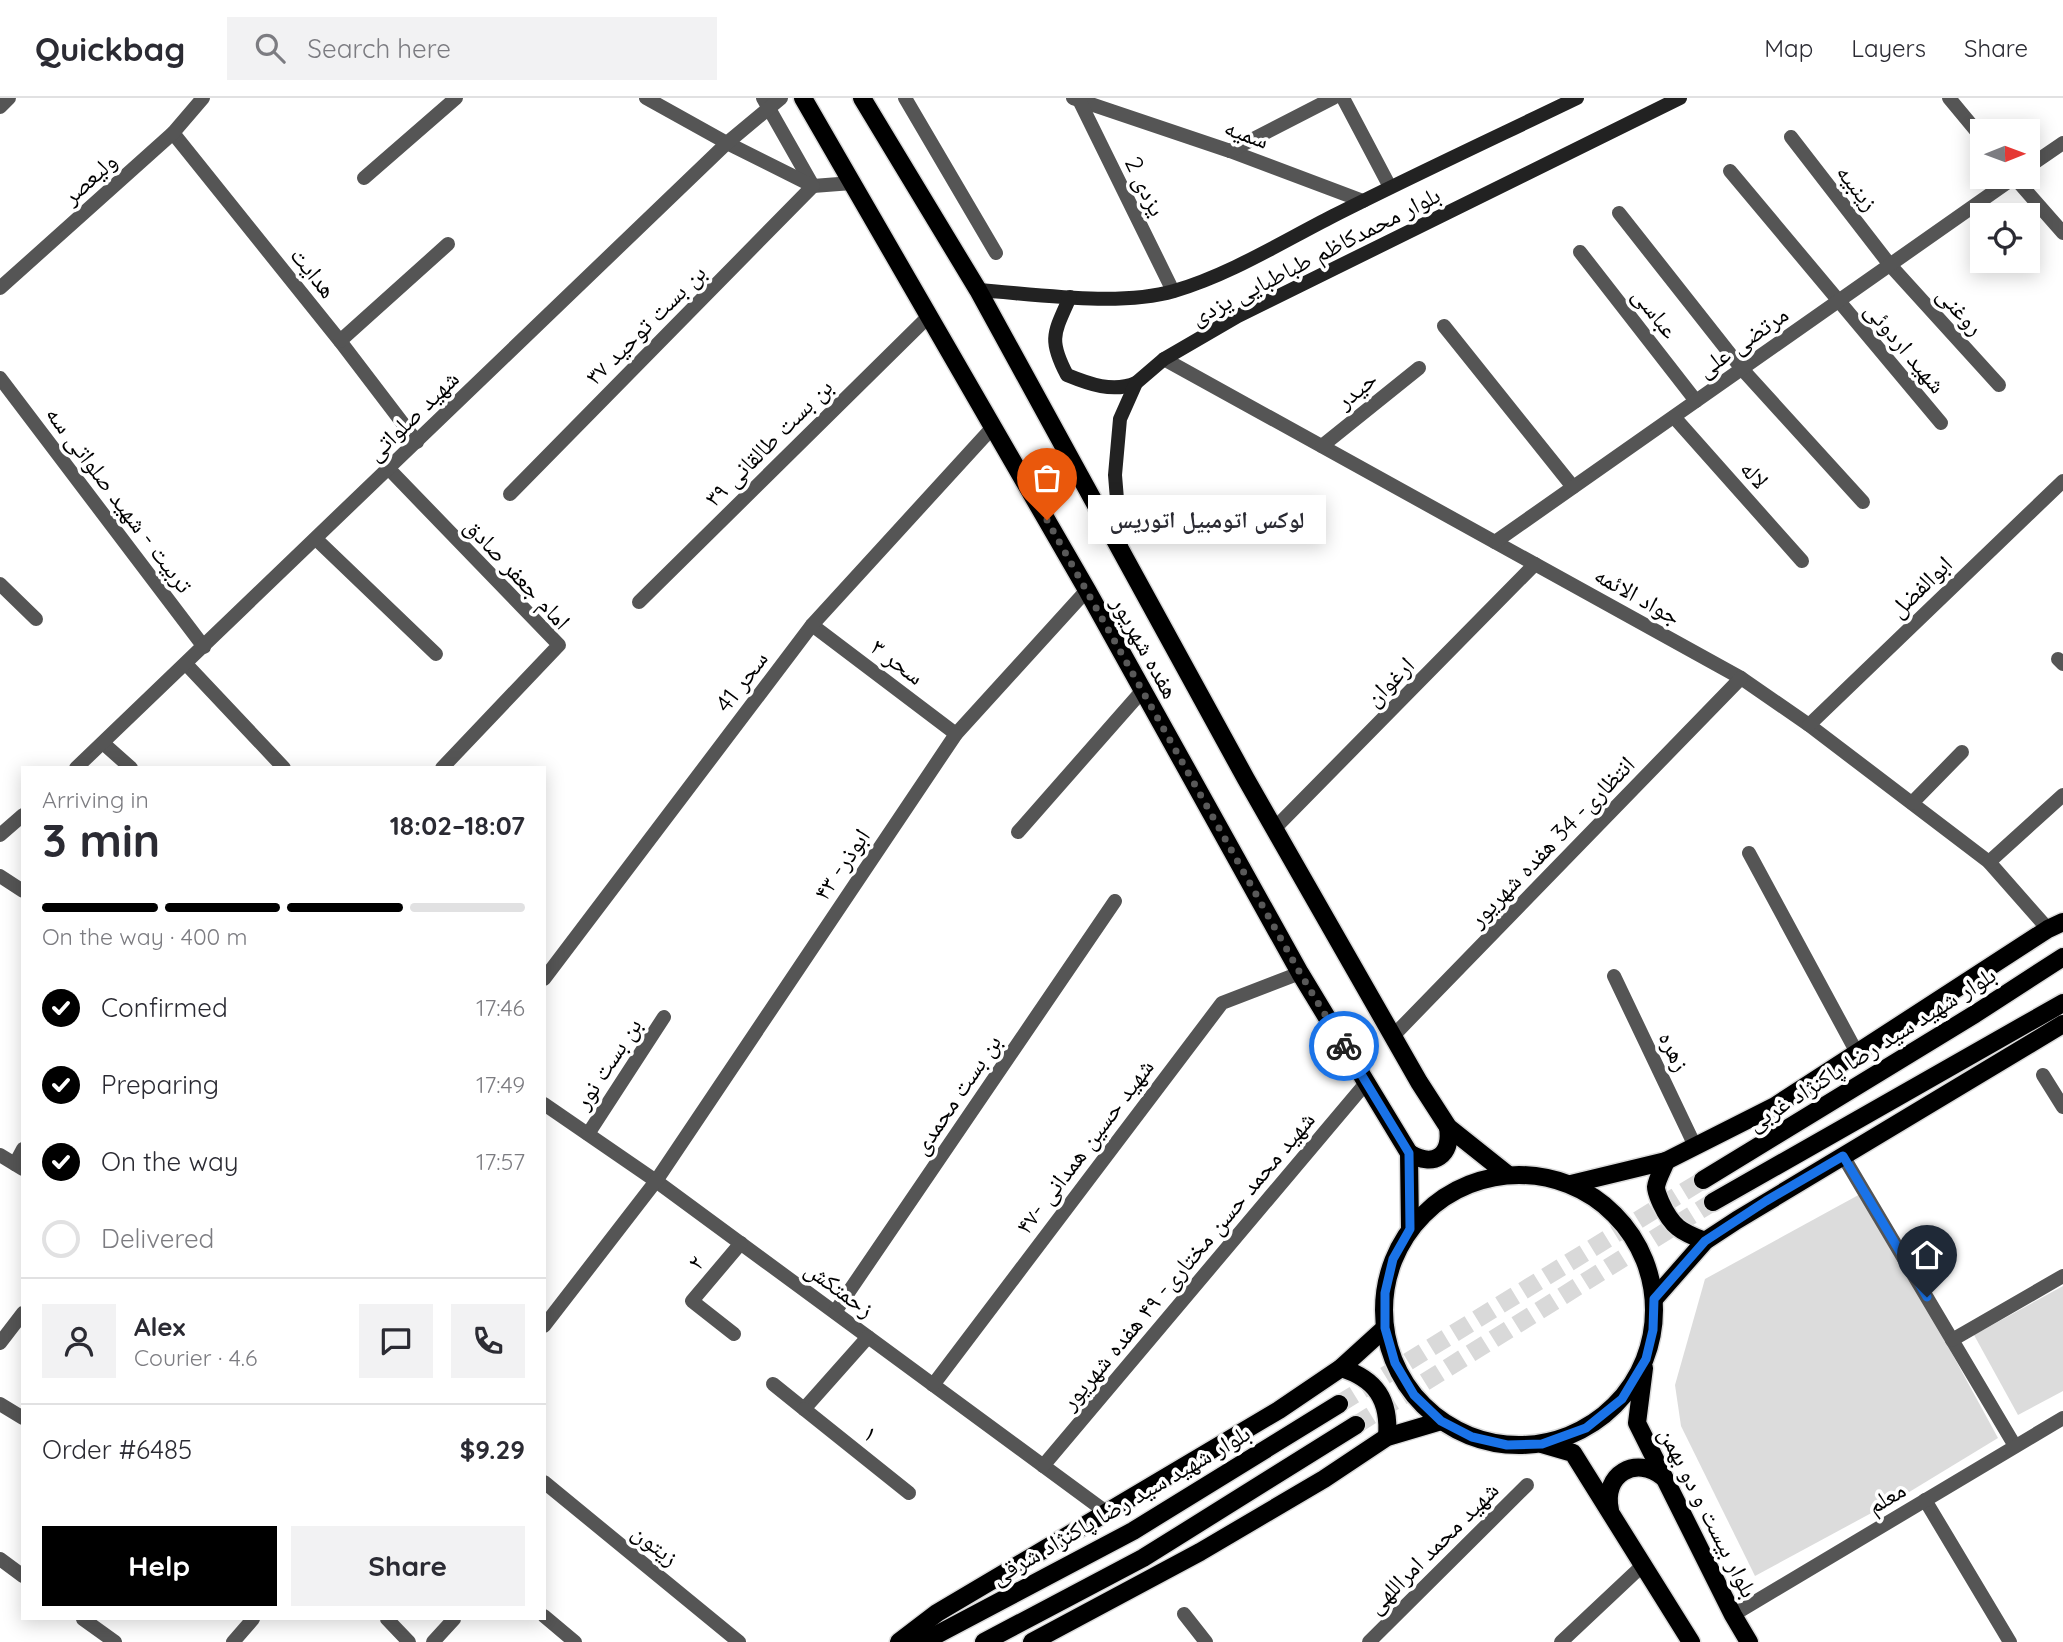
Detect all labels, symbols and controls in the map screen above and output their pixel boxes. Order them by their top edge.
search box [227,17,717,80]
text: Quickbag [35,28,185,69]
icon: search [251,29,289,67]
text: Search here [307,32,451,65]
text: Map [1764,33,1813,63]
text: Layers [1851,33,1926,63]
text: Share [1964,33,2028,63]
street label: سمیه [1221,111,1273,155]
north arrow [1970,119,2040,189]
map controls [1970,119,2040,273]
street label: ولیعصر [55,146,123,211]
street label: یزدی 2 [1119,151,1173,221]
street label: زینبیه [1830,158,1886,216]
street label: بلوار محمدکاظم طباطبایی یزدی [1185,179,1446,333]
button: locate [1970,203,2040,273]
street label: هدایت [284,240,344,304]
street label: بن بست توحید ۳۷ [578,257,712,391]
street label: روغنی [1931,279,1991,341]
street label: عباسی [1626,280,1686,344]
street label: شهید اردوئی [1859,295,1953,399]
street label: مرتضی علی [1690,299,1794,383]
street label: شهید صلواتی [359,363,465,467]
street label: حیدر [1328,363,1383,415]
street label: بن‌ بست طالقانی ۳۹ [697,371,839,513]
street label: تربیت - شهید صلواتی سه [40,400,200,598]
pin [1017,448,1077,520]
street label: لاله [1734,453,1776,495]
icon: bag [1028,459,1066,497]
callout: لوکس اتومبیل اتوریس [1089,496,1327,544]
text: لوکس اتومبیل اتوریس [1110,505,1305,534]
street label: امام جعفر صادق [457,511,577,637]
street label: ابوالفضل [1882,549,1958,623]
street label: جواد الائمه [1590,559,1686,631]
street label: هفده شهریور [1105,590,1186,703]
street label: سحر ۳ [865,631,931,691]
street label: سحر 41 [708,644,774,718]
street label: ارغوان [1358,650,1420,712]
street label: انتظاری- 34 هفده شهریور [1461,749,1640,934]
text: Arriving in [42,785,149,814]
text: 18:02–18:07 [390,809,525,842]
text: 3 min [42,811,160,869]
street label: ابوذر- ۴۳ [806,822,876,906]
text: On the way · 400 m [42,922,248,951]
street label: بلوار شهید سید رضا پاکنژاد غربی [1741,959,2001,1137]
icon: check [42,989,80,1027]
text: Confirmed [101,991,228,1024]
text: 17:46 [476,993,525,1022]
courier [1309,1011,1379,1081]
street label: بن بست نور [566,1012,648,1115]
street label: زهره [1653,1026,1697,1076]
icon: bike [1325,1027,1363,1065]
street label: بن بست محمدی [905,1028,1007,1160]
street label: شهید حسین همدانی -۴۷ [1008,1052,1160,1240]
icon: check [42,1066,80,1104]
text: Preparing [101,1068,219,1101]
text: 17:49 [476,1070,525,1099]
street label: شهید محمد حسن مختاری- ۴۹ هفده شهریور [1053,1105,1321,1416]
icon: check [42,1143,80,1181]
text: On the way [101,1145,239,1178]
text: 17:57 [476,1147,525,1176]
text: Delivered [101,1222,214,1255]
pin [1897,1225,1957,1297]
icon: home [1908,1236,1946,1274]
street label: ۲ [680,1248,710,1276]
street label: زحمتکش [799,1253,881,1323]
button: person [42,1304,116,1378]
button: chat [359,1304,433,1378]
button: phone [451,1304,525,1378]
text: Alex [134,1310,185,1343]
text: Courier · 4.6 [134,1343,257,1372]
street label: بلوار شهید سید رضا پاکنژاد شرقی [985,1417,1255,1591]
street label: ۱ [857,1418,885,1448]
street label: بلوار بیست و دو بهمن [1653,1422,1765,1602]
text: Order #6485 [42,1433,192,1466]
text: $9.29 [460,1433,525,1466]
street label: معلم [1861,1474,1912,1522]
street label: شهید محمد امراللهی [1360,1475,1504,1619]
street label: زیتون [627,1516,685,1572]
button: Help [42,1526,277,1606]
button: Share [291,1526,525,1606]

